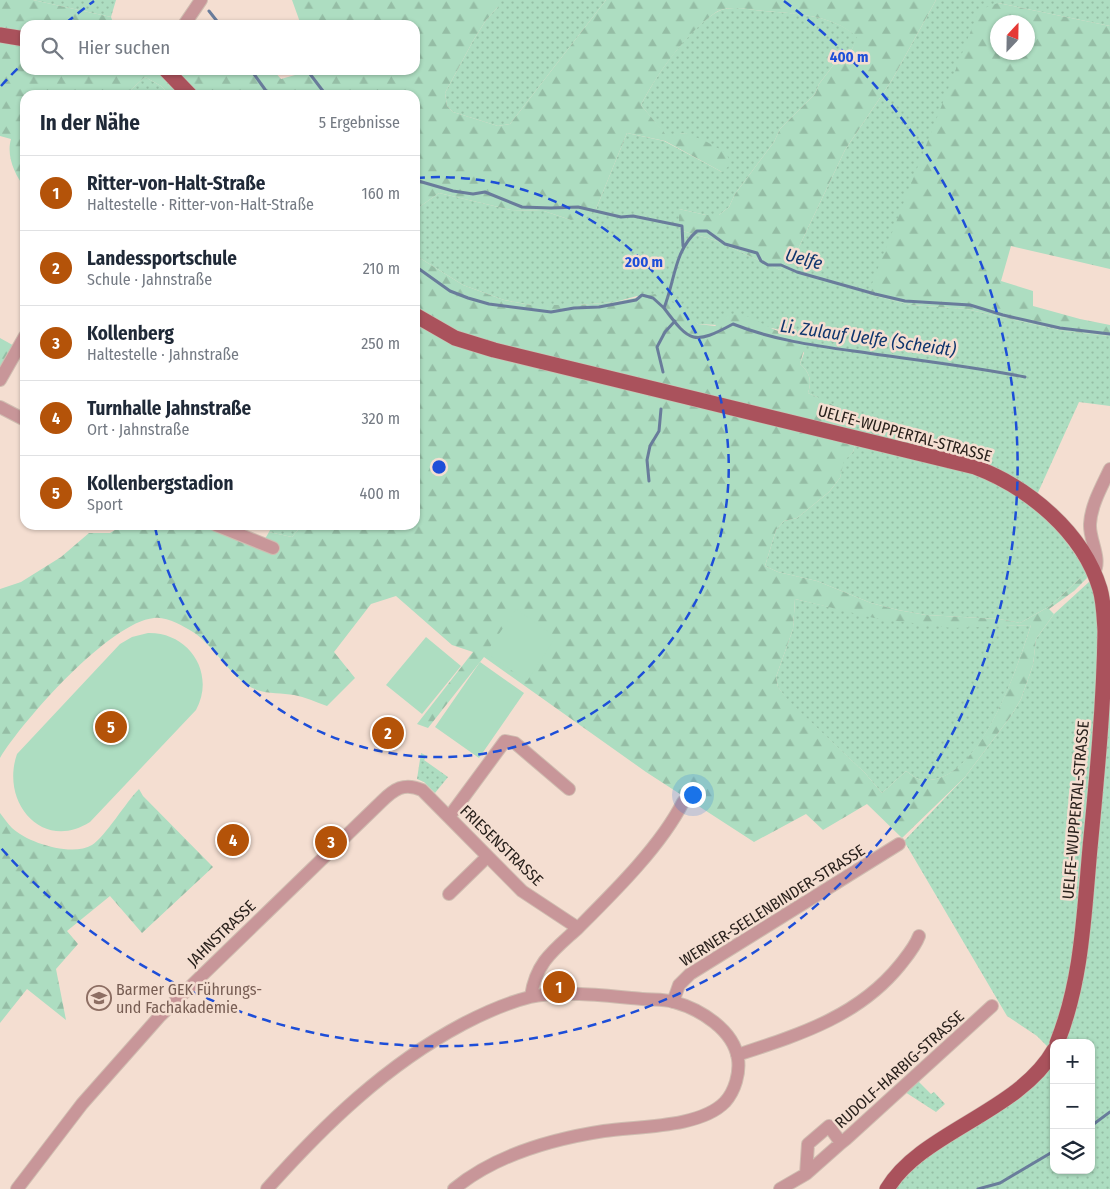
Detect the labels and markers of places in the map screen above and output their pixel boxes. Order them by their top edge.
centre of rings [430,458,448,476]
pin: 5 [95,708,127,746]
pin: 2 [372,714,404,752]
pin: 4 [217,821,249,859]
pin: 3 [315,823,347,861]
pin: 1 [543,968,575,1006]
place label: Barmer GEK Führungs- und Fachakademie [116,980,262,1017]
school or university icon: Barmer GEK Führungs- und Fachakademie [86,985,112,1011]

